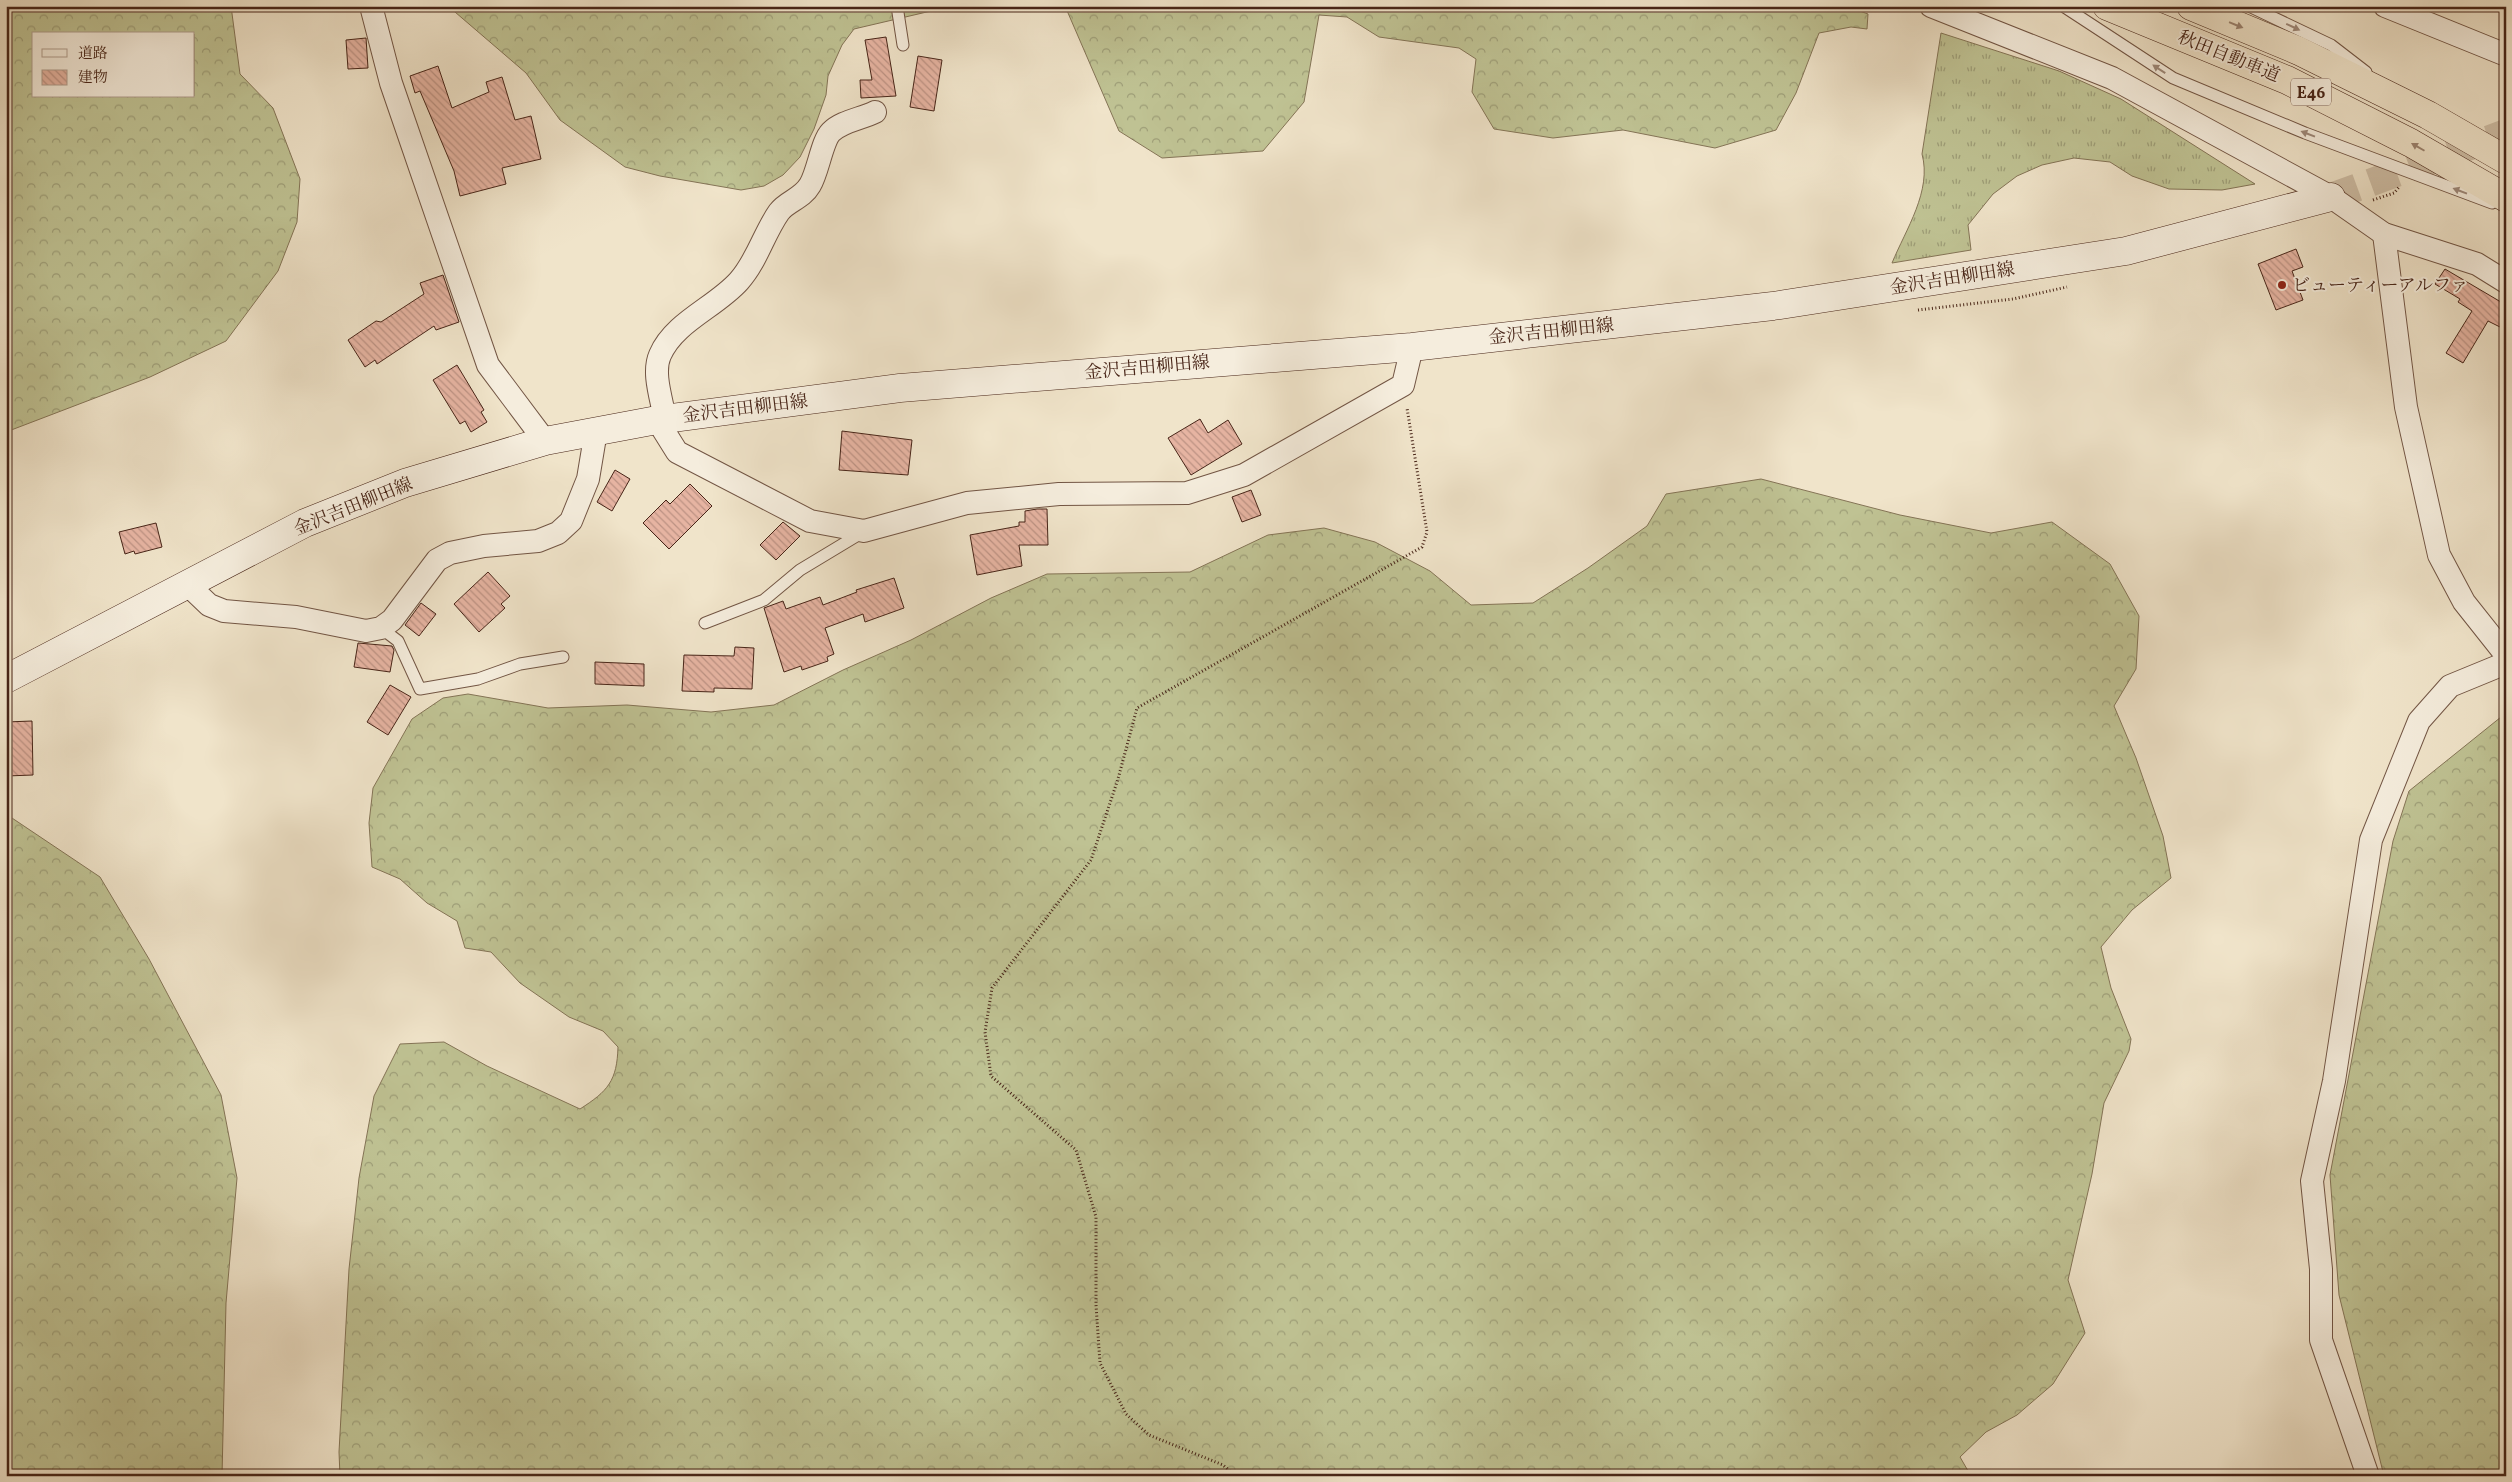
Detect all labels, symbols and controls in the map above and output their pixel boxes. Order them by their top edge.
one-way arrow [2229,21,2244,29]
one-way arrow [2286,23,2300,31]
street label: 秋田自動車道 [2174,26,2283,89]
legend [32,32,195,98]
text: 道路 [78,44,108,65]
one-way arrow [2153,64,2166,74]
text: 建物 [78,68,108,89]
road number: E46 [2291,78,2331,105]
one-way arrow [2300,130,2315,138]
one-way arrow [2411,143,2424,152]
one-way arrow [2452,187,2467,195]
street label: 金沢吉田柳田線 [1888,257,2016,302]
place label: ビューティーアルファ [2292,274,2469,299]
marker: ビューティーアルファ [2276,279,2288,291]
street label: 金沢吉田柳田線 [1487,313,1615,352]
street label: 金沢吉田柳田線 [1083,351,1211,386]
street label: 金沢吉田柳田線 [681,389,809,430]
street label: 金沢吉田柳田線 [290,472,417,543]

